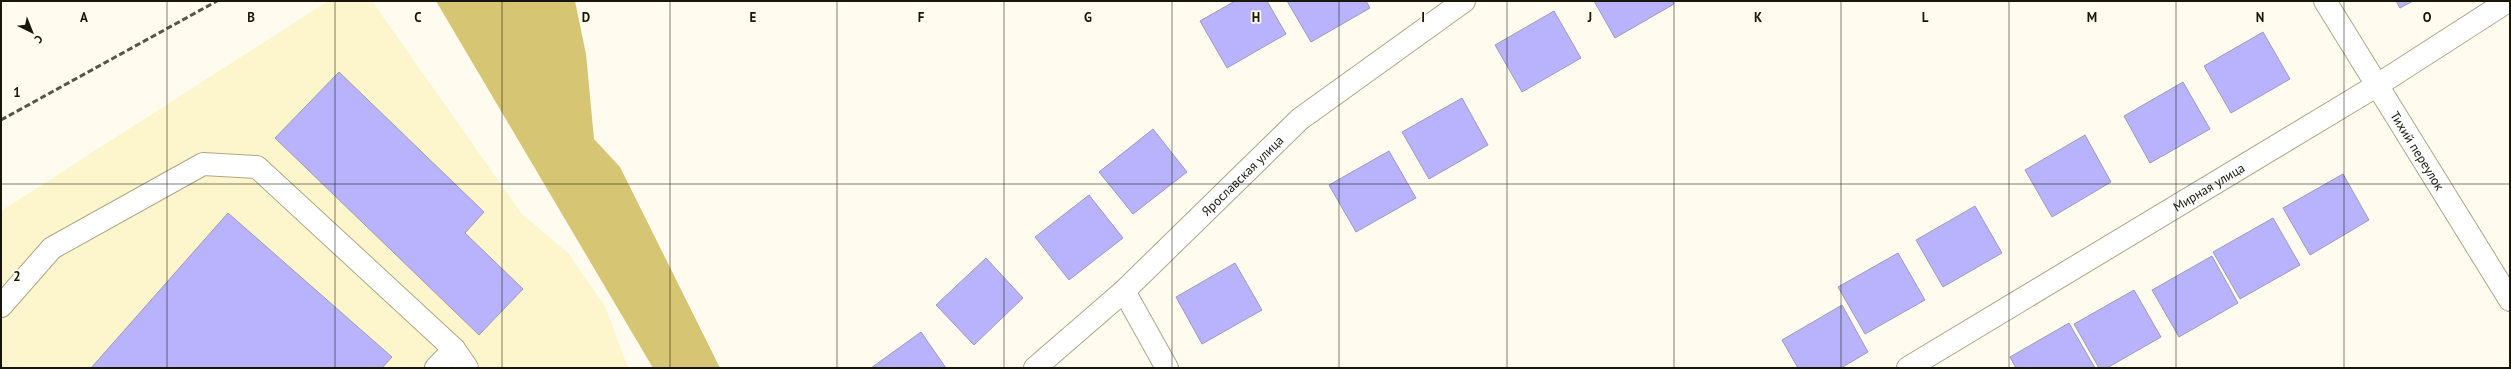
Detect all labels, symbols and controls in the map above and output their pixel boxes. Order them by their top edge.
text: A [80,9,88,26]
text: B [247,9,255,26]
text: C [414,9,422,26]
text: D [582,9,590,26]
text: E [750,9,757,26]
text: F [918,9,925,26]
text: G [1084,9,1092,26]
text: H [1252,9,1260,26]
text: I [1421,9,1425,26]
text: J [1587,9,1592,26]
text: K [1754,9,1762,26]
text: L [1922,9,1929,26]
text: M [2087,9,2097,26]
text: N [2256,9,2264,26]
text: O [2423,9,2432,26]
north arrow [12,12,52,52]
text: С [32,32,46,47]
text: 1 [13,84,21,101]
street label: Тихий переулок [2386,108,2448,194]
street label: Ярославская улица [1198,132,1287,220]
street label: Мирная улица [2170,159,2248,215]
text: 2 [13,268,21,285]

